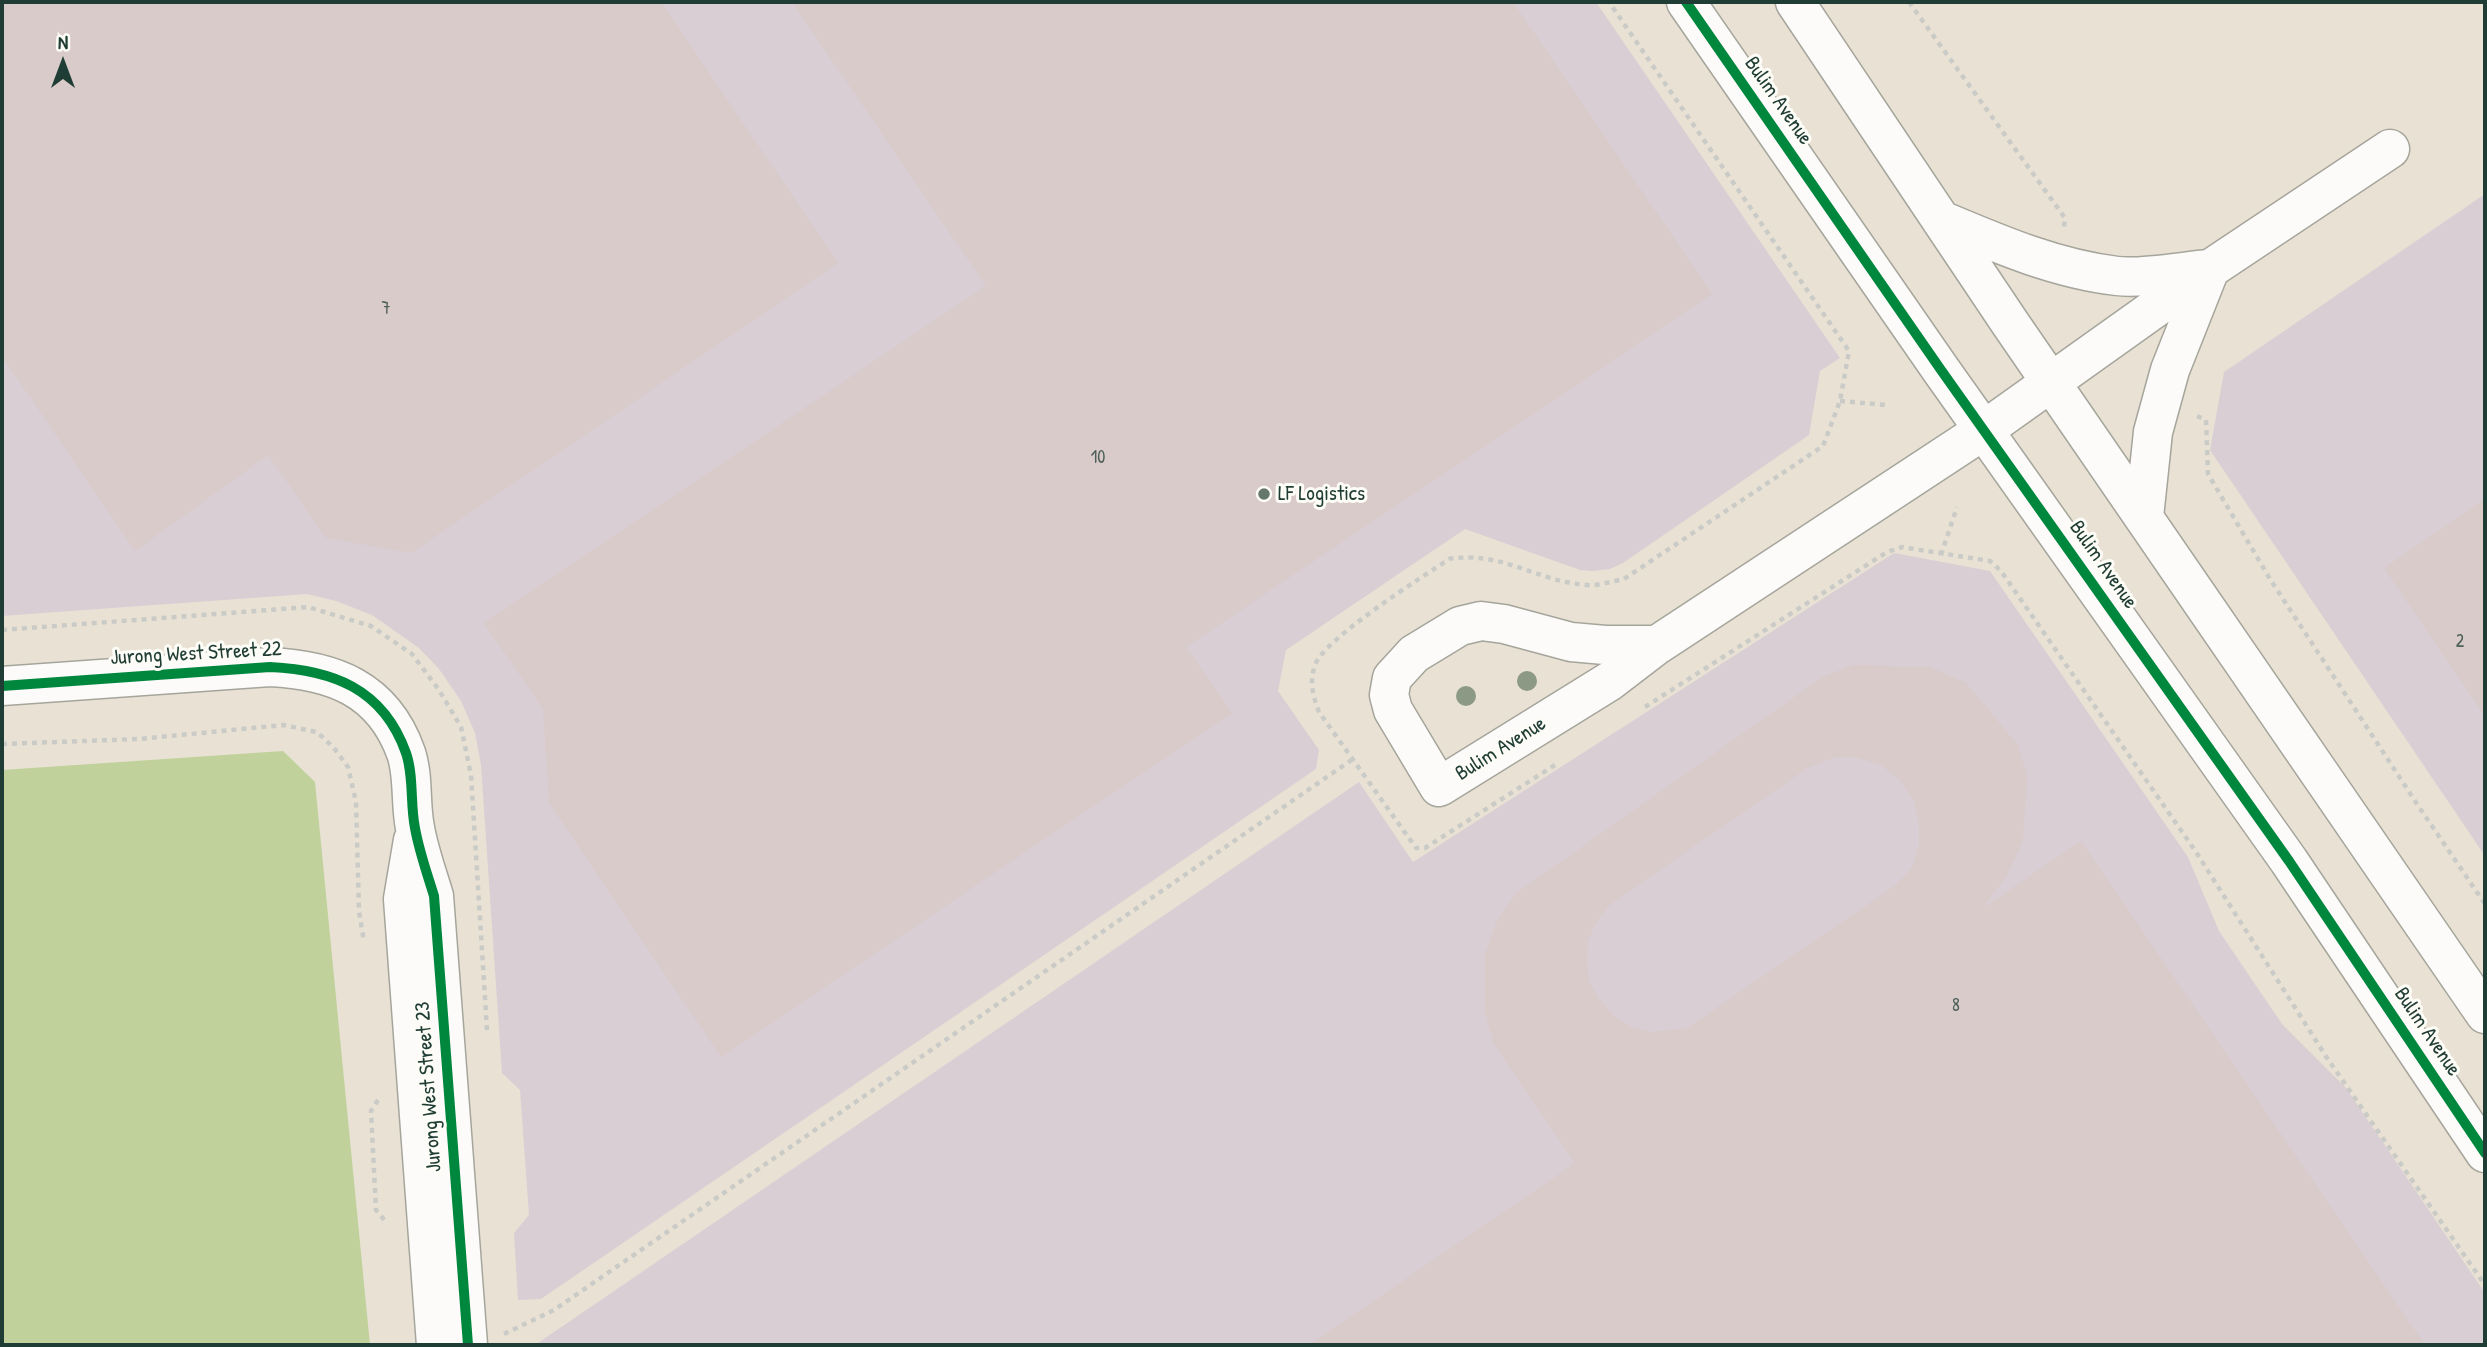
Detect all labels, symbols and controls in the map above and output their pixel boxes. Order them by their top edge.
north arrow [28,28,98,98]
text: N [58,29,68,55]
street label: Bulim Avenue [1739,52,1817,150]
house number: 7 [382,298,390,320]
house number: 10 [1091,447,1105,469]
place label: LF Logistics [1278,481,1365,507]
marker: LF Logistics [1256,486,1272,502]
street label: Bulim Avenue [2064,516,2142,614]
house number: 2 [2456,631,2464,653]
street label: Jurong West Street 22 [110,637,282,671]
street label: Bulim Avenue [1451,711,1551,787]
street label: Bulim Avenue [2388,983,2466,1081]
house number: 8 [1952,995,1960,1017]
street label: Jurong West Street 23 [410,1001,448,1173]

